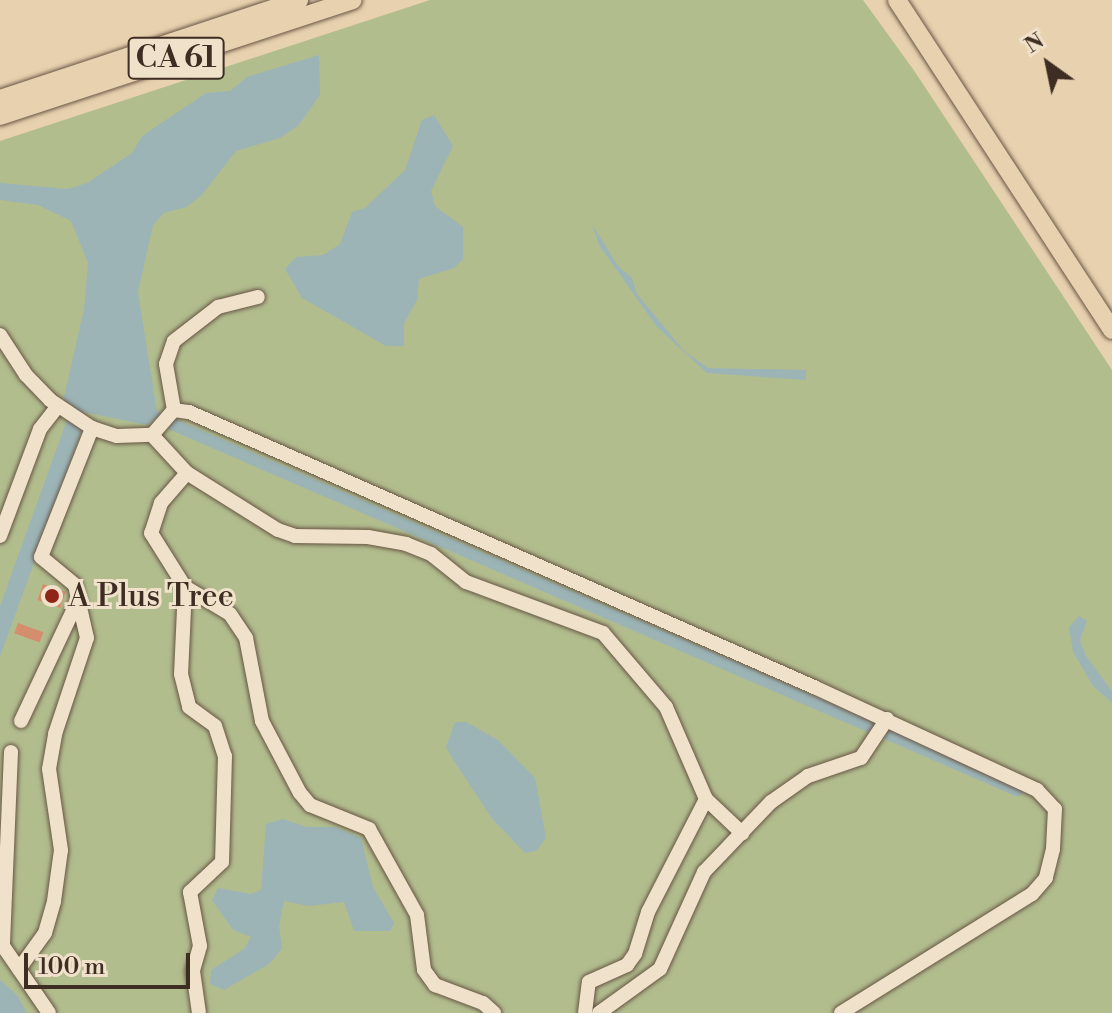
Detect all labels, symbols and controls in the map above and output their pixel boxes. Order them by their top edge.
north arrow [1008,24,1088,104]
text: N [1020,27,1049,60]
road number: CA 61 [126,32,226,84]
place label: A Plus Tree [68,577,234,615]
marker: A Plus Tree [43,587,61,605]
scale bar [28,937,194,987]
text: 100 m [38,952,105,982]

